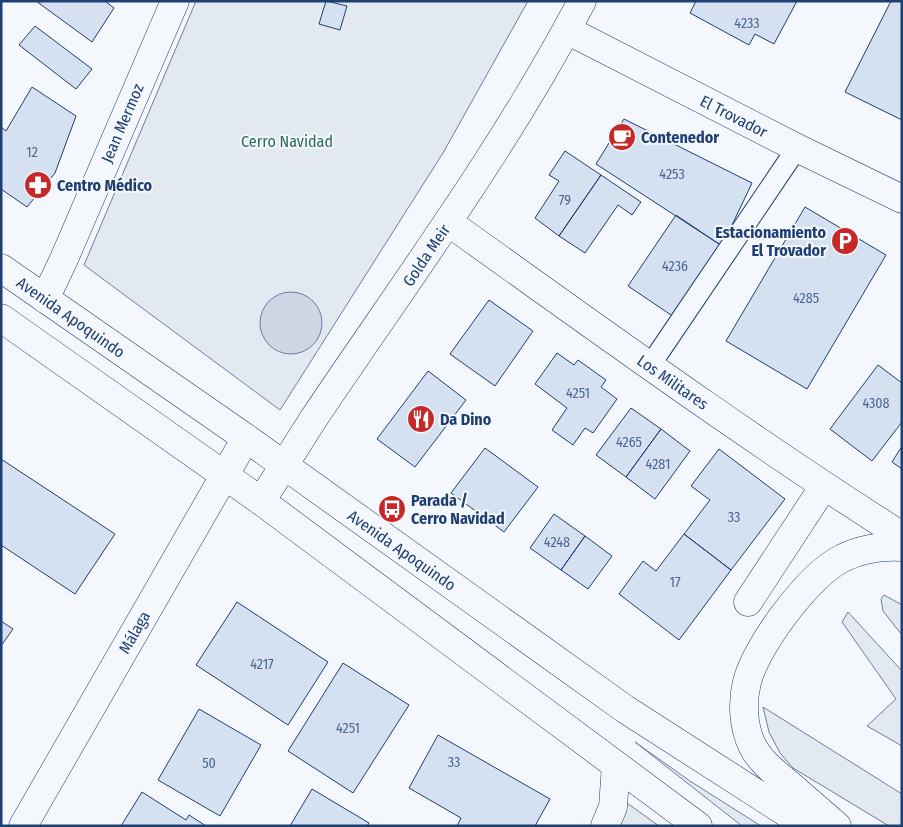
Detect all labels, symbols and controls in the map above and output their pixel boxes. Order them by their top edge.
house number: 4233 [734,15,760,32]
street label: Jean Mermoz [97,81,148,166]
street label: El Trovador [697,91,771,142]
cafe icon: Contenedor [607,122,637,152]
place label: Contenedor [641,128,719,147]
park label: Cerro Navidad [241,132,333,151]
house number: 12 [26,144,38,161]
house number: 4253 [659,166,685,183]
pharmacy icon: Centro Médico [23,170,53,200]
place label: Centro Médico [57,176,153,195]
house number: 79 [559,192,571,209]
street label: Golda Meir [399,220,454,290]
place label: Estacionamiento El Trovador [715,223,826,260]
parking icon: Estacionamiento El Trovador [830,226,860,256]
house number: 4236 [662,258,688,275]
street label: Avenida Apoquindo [13,273,128,362]
house number: 4285 [793,290,819,307]
street label: Los Militares [634,351,712,414]
house number: 4251 [566,385,590,402]
house number: 4308 [862,395,890,412]
restaurant icon: Da Dino [406,404,436,434]
place label: Da Dino [440,410,492,429]
house number: 4265 [616,434,642,451]
house number: 4281 [646,456,670,473]
place label: Parada / Cerro Navidad [411,491,505,528]
bus stop icon: Parada / Cerro Navidad [377,494,407,524]
street label: Avenida Apoquindo [344,506,459,595]
house number: 33 [728,509,740,526]
house number: 4248 [544,534,570,551]
house number: 17 [669,574,681,591]
street label: Málaga [115,607,154,657]
house number: 4217 [250,656,274,673]
house number: 4251 [336,720,360,737]
house number: 33 [448,754,460,771]
house number: 50 [202,755,216,772]

